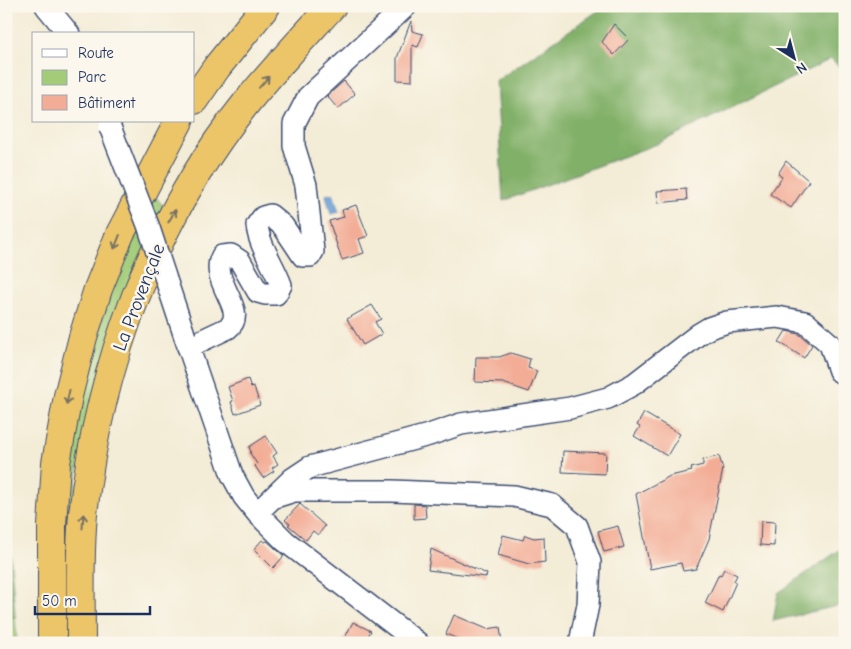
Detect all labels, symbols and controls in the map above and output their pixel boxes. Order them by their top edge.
legend [32,32,195,122]
north arrow [768,32,818,82]
text: Route [78,44,114,62]
text: N [793,59,810,78]
text: Parc [78,68,106,86]
one-way arrow [258,76,269,89]
text: Bâtiment [78,94,136,112]
one-way arrow [168,209,178,223]
one-way arrow [112,234,121,250]
street label: La Provençale [108,241,169,354]
one-way arrow [63,389,72,405]
one-way arrow [78,513,88,529]
scale bar [35,584,150,616]
text: 50 m [42,592,77,610]

